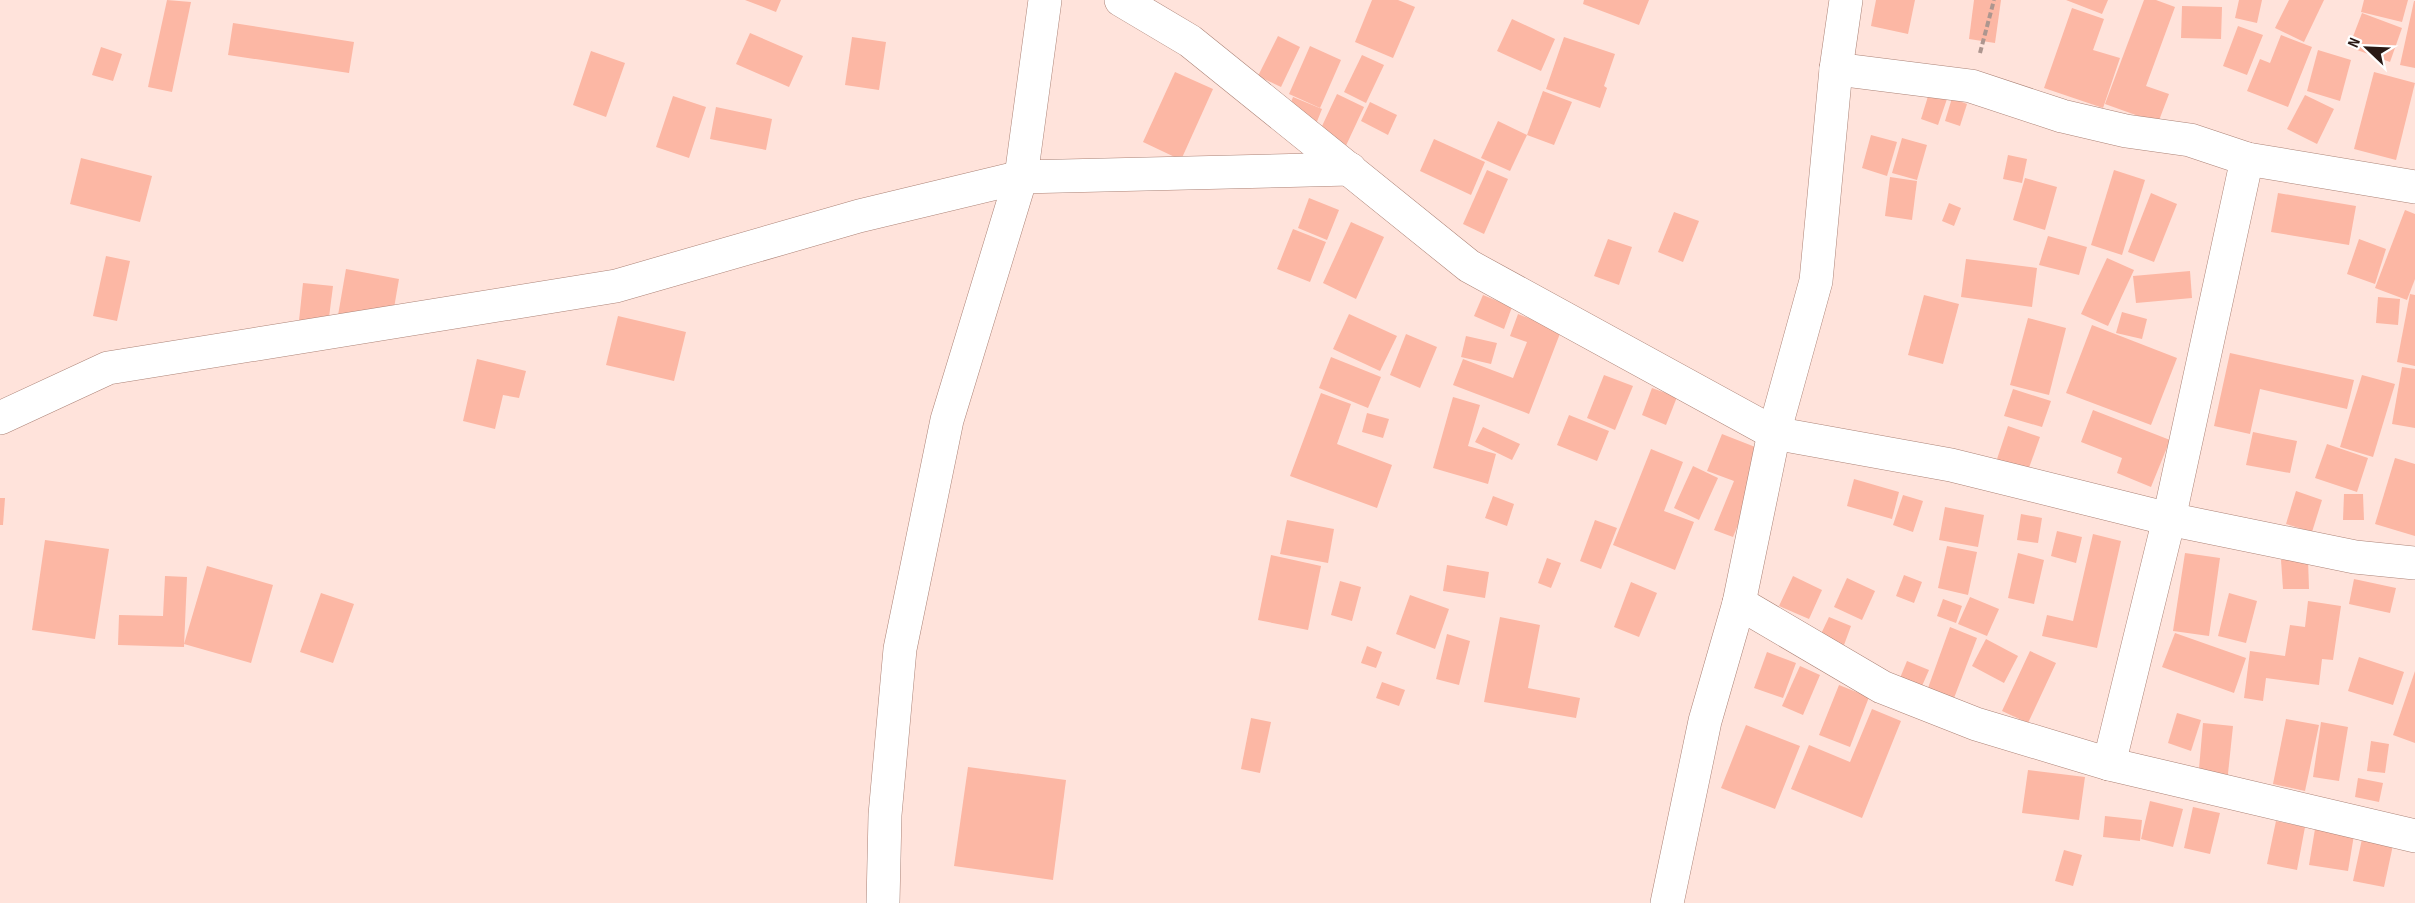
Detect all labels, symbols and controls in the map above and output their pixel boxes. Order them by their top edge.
north arrow [2337,18,2397,78]
text: N [2344,35,2365,50]

